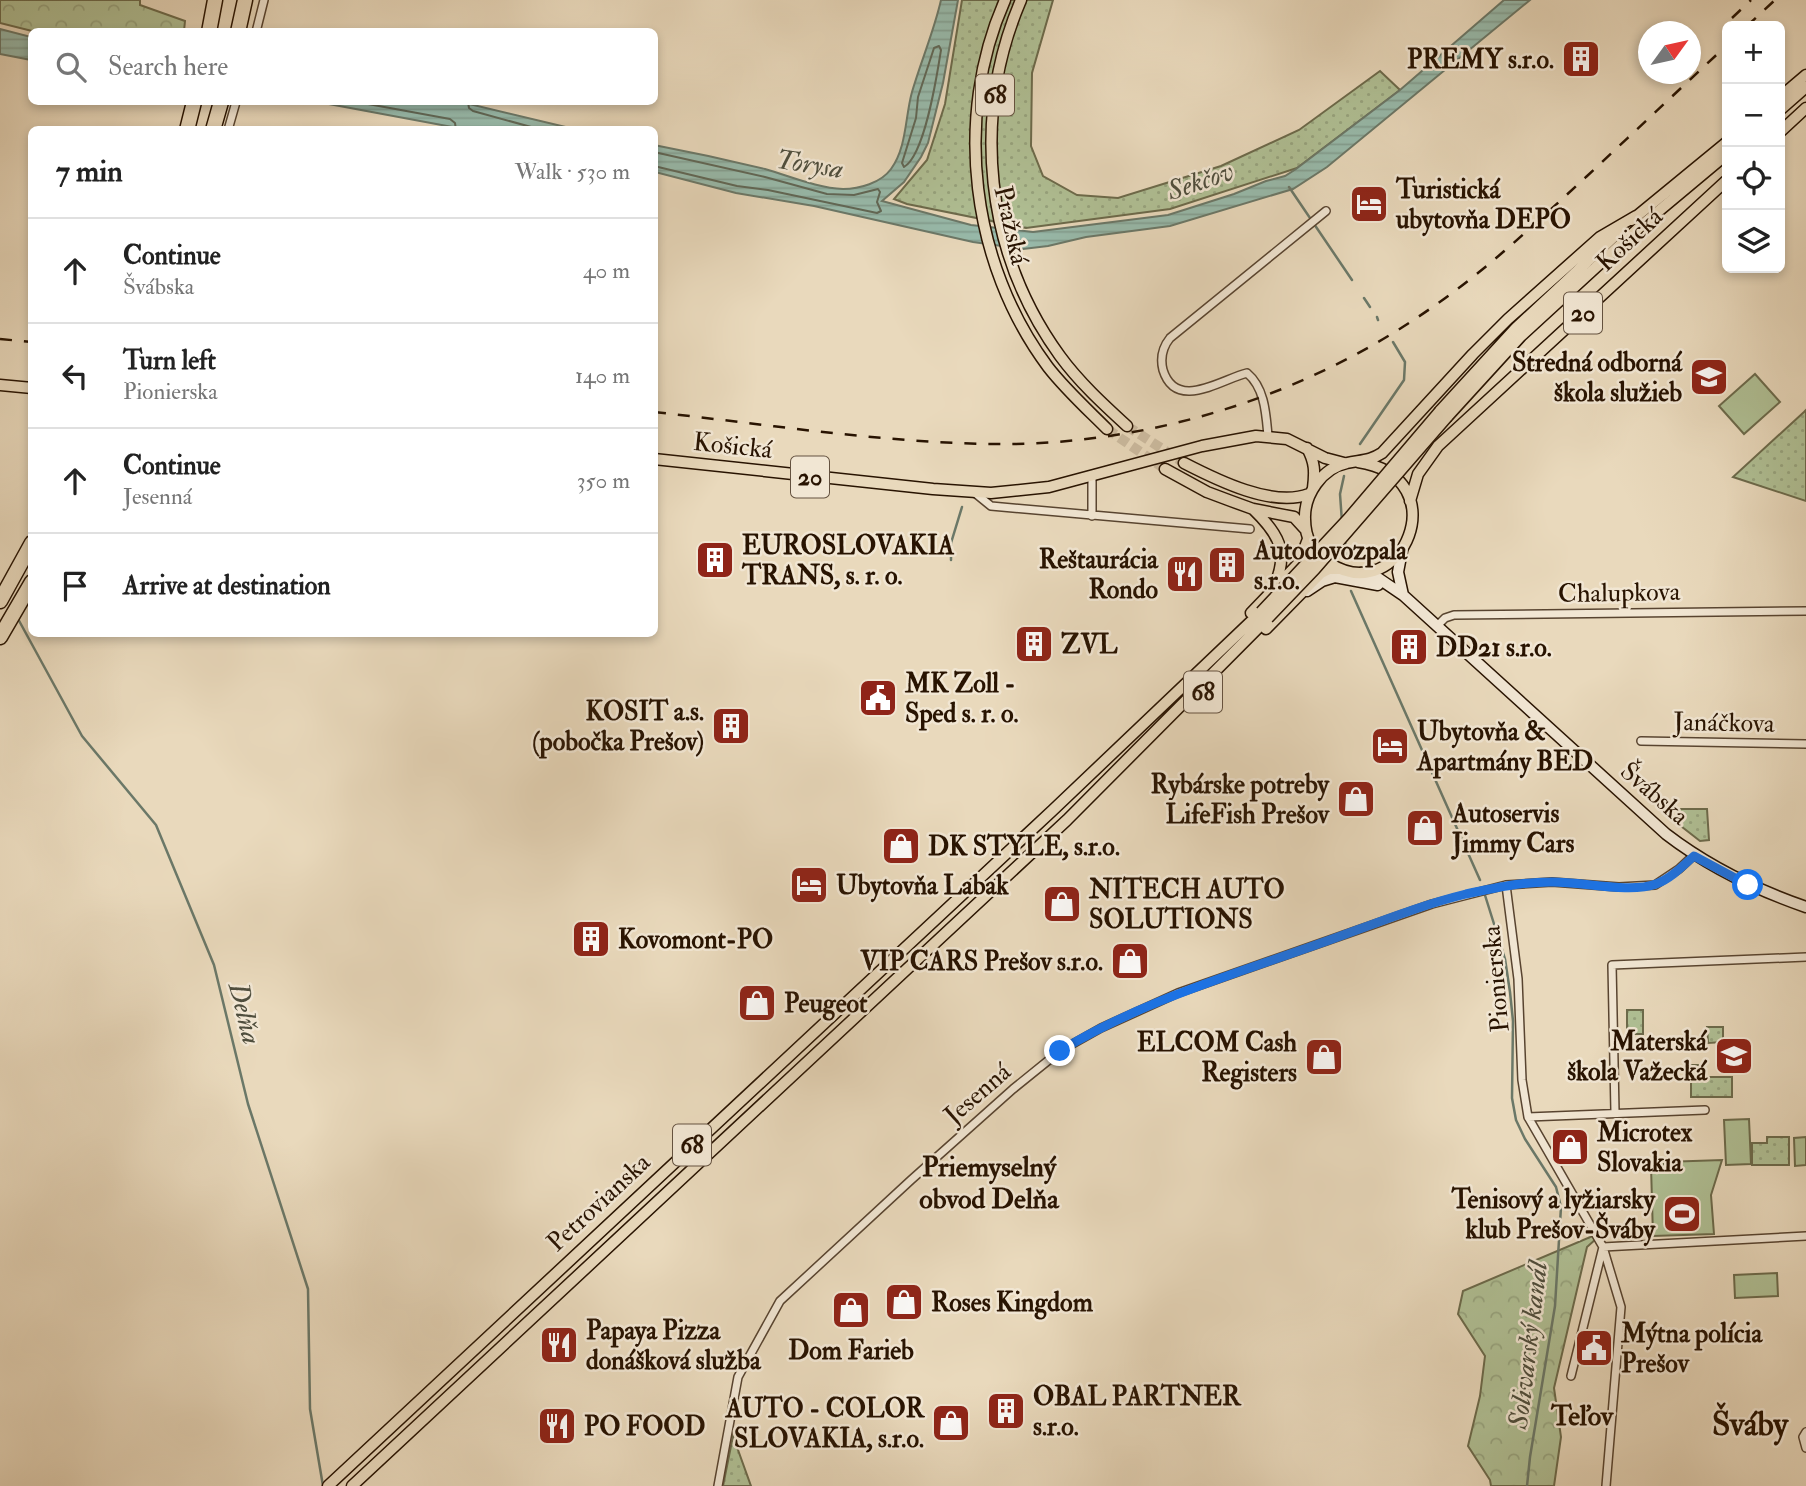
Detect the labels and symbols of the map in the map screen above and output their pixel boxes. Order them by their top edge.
north arrow [1638,21,1701,84]
building icon: PREMY s.r.o. [1560,38,1602,80]
place label: PREMY s.r.o. [1407,44,1554,76]
road number: 68 [976,74,1014,116]
water label: Torysa [774,142,846,187]
water label: Sekčov [1162,154,1238,209]
place label: Turistická ubytovňa DEPO [1395,174,1571,237]
street label: Pražská [986,183,1036,268]
hotel icon: Turistická ubytovňa DEPO [1348,183,1390,225]
street label: Košická [1590,201,1670,278]
road number: 20 [1564,292,1602,334]
place label: Stredná odborná škola služieb [1512,347,1683,409]
school or university icon: Stredná odborná škola služieb [1688,356,1730,398]
street label: Košická [692,426,774,466]
road number: 20 [791,456,829,498]
place label: EUROSLOVAKIA TRANS, s. r. o. [741,530,955,592]
place label: Autodovozpala s.r.o. [1253,535,1408,597]
building icon: EUROSLOVAKIA TRANS, s. r. o. [694,539,736,581]
place label: Reštaurácia Rondo [1039,544,1159,606]
building icon: Autodovozpala s.r.o. [1206,544,1248,586]
restaurant icon: Reštaurácia Rondo [1164,553,1206,595]
street label: Chalupkova [1558,576,1681,611]
building icon: ZVL [1013,623,1055,665]
building icon: DD21 s.r.o. [1388,626,1430,668]
place label: ZVL [1061,629,1118,661]
place label: DD21 s.r.o. [1436,632,1552,664]
place label: MK Zoll - Sped s. r. o. [904,668,1019,731]
road number: 68 [1184,672,1222,712]
public building icon: MK Zoll - Sped s. r. o. [857,677,899,719]
place label: KOSIT a.s. (pobočka Prešov) [532,696,704,759]
building icon: KOSIT a.s. (pobočka Prešov) [710,705,752,747]
street label: Janáčkova [1672,706,1775,740]
place label: Ubytovňa & Apartmány BED [1416,716,1593,779]
hotel icon: Ubytovňa & Apartmány BED [1369,725,1411,767]
street label: Švábska [1613,754,1697,832]
place label: Rybárske potreby LifeFish Prešov [1150,769,1331,831]
shop icon: Rybárske potreby LifeFish Prešov [1335,778,1377,820]
place label: Autoservis Jimmy Cars [1450,798,1574,861]
shop icon: Autoservis Jimmy Cars [1404,807,1446,849]
shop icon: DK STYLE, s.r.o. [880,825,922,867]
place label: DK STYLE, s.r.o. [928,831,1120,863]
hotel icon: Ubytovňa Labak [788,864,830,906]
route start [1732,869,1763,900]
place label: Ubytovňa Labak [836,870,1009,903]
place label: NITECH AUTO SOLUTIONS [1088,874,1285,936]
shop icon: NITECH AUTO SOLUTIONS [1041,883,1083,925]
building icon: Kovomont-PO [570,918,612,960]
place label: Kovomont-PO [618,924,773,956]
street label: Pionierska [1475,924,1517,1034]
shop icon: VIP CARS Prešov s.r.o. [1109,940,1151,982]
place label: VIP CARS Prešov s.r.o. [859,946,1103,978]
water label: Delňa [220,978,269,1048]
shop icon: Peugeot [736,982,778,1024]
place label: Peugeot [784,988,868,1021]
place label: Materská škola Važecká [1567,1026,1708,1088]
place label: ELCOM Cash Registers [1137,1027,1297,1090]
route end [1044,1035,1075,1066]
school or university icon: Materská škola Važecká [1713,1035,1755,1077]
shop icon: ELCOM Cash Registers [1303,1036,1345,1078]
street label: Jesenná [937,1056,1018,1132]
place label: Microtex Slovakia [1596,1117,1693,1179]
road number: 68 [673,1125,711,1166]
shop icon: Microtex Slovakia [1549,1126,1591,1168]
street label: Petrovianska [540,1147,657,1259]
district label: Priemyselný obvod Delňa [919,1150,1060,1217]
place label: Tenisový a lyžiarsky klub Prešov-Šváby [1451,1184,1657,1247]
sports icon: Tenisový a lyžiarsky klub Prešov-Šváby [1661,1193,1703,1235]
water label: Solivarský kanál [1501,1257,1556,1432]
shop icon: Roses Kingdom [883,1281,925,1323]
place label: Roses Kingdom [931,1287,1094,1320]
shop icon: Dom Farieb [830,1289,872,1331]
place label: Papaya Pizza donášková služba [586,1315,762,1377]
place label: Mýtna polícia Prešov [1620,1318,1763,1380]
restaurant icon: Papaya Pizza donášková služba [538,1324,580,1366]
public building icon: Mýtna polícia Prešov [1573,1327,1615,1369]
place label: Dom Farieb [788,1335,914,1367]
place label: OBAL PARTNER s.r.o. [1033,1381,1242,1443]
building icon: OBAL PARTNER s.r.o. [985,1390,1027,1432]
place label: AUTO - COLOR SLOVAKIA, s.r.o. [725,1393,925,1455]
district label: Teľov [1550,1399,1614,1434]
shop icon: AUTO - COLOR SLOVAKIA, s.r.o. [930,1402,972,1444]
district label: Šváby [1712,1402,1790,1446]
restaurant icon: PO FOOD [536,1405,578,1447]
place label: PO FOOD [584,1411,705,1443]

